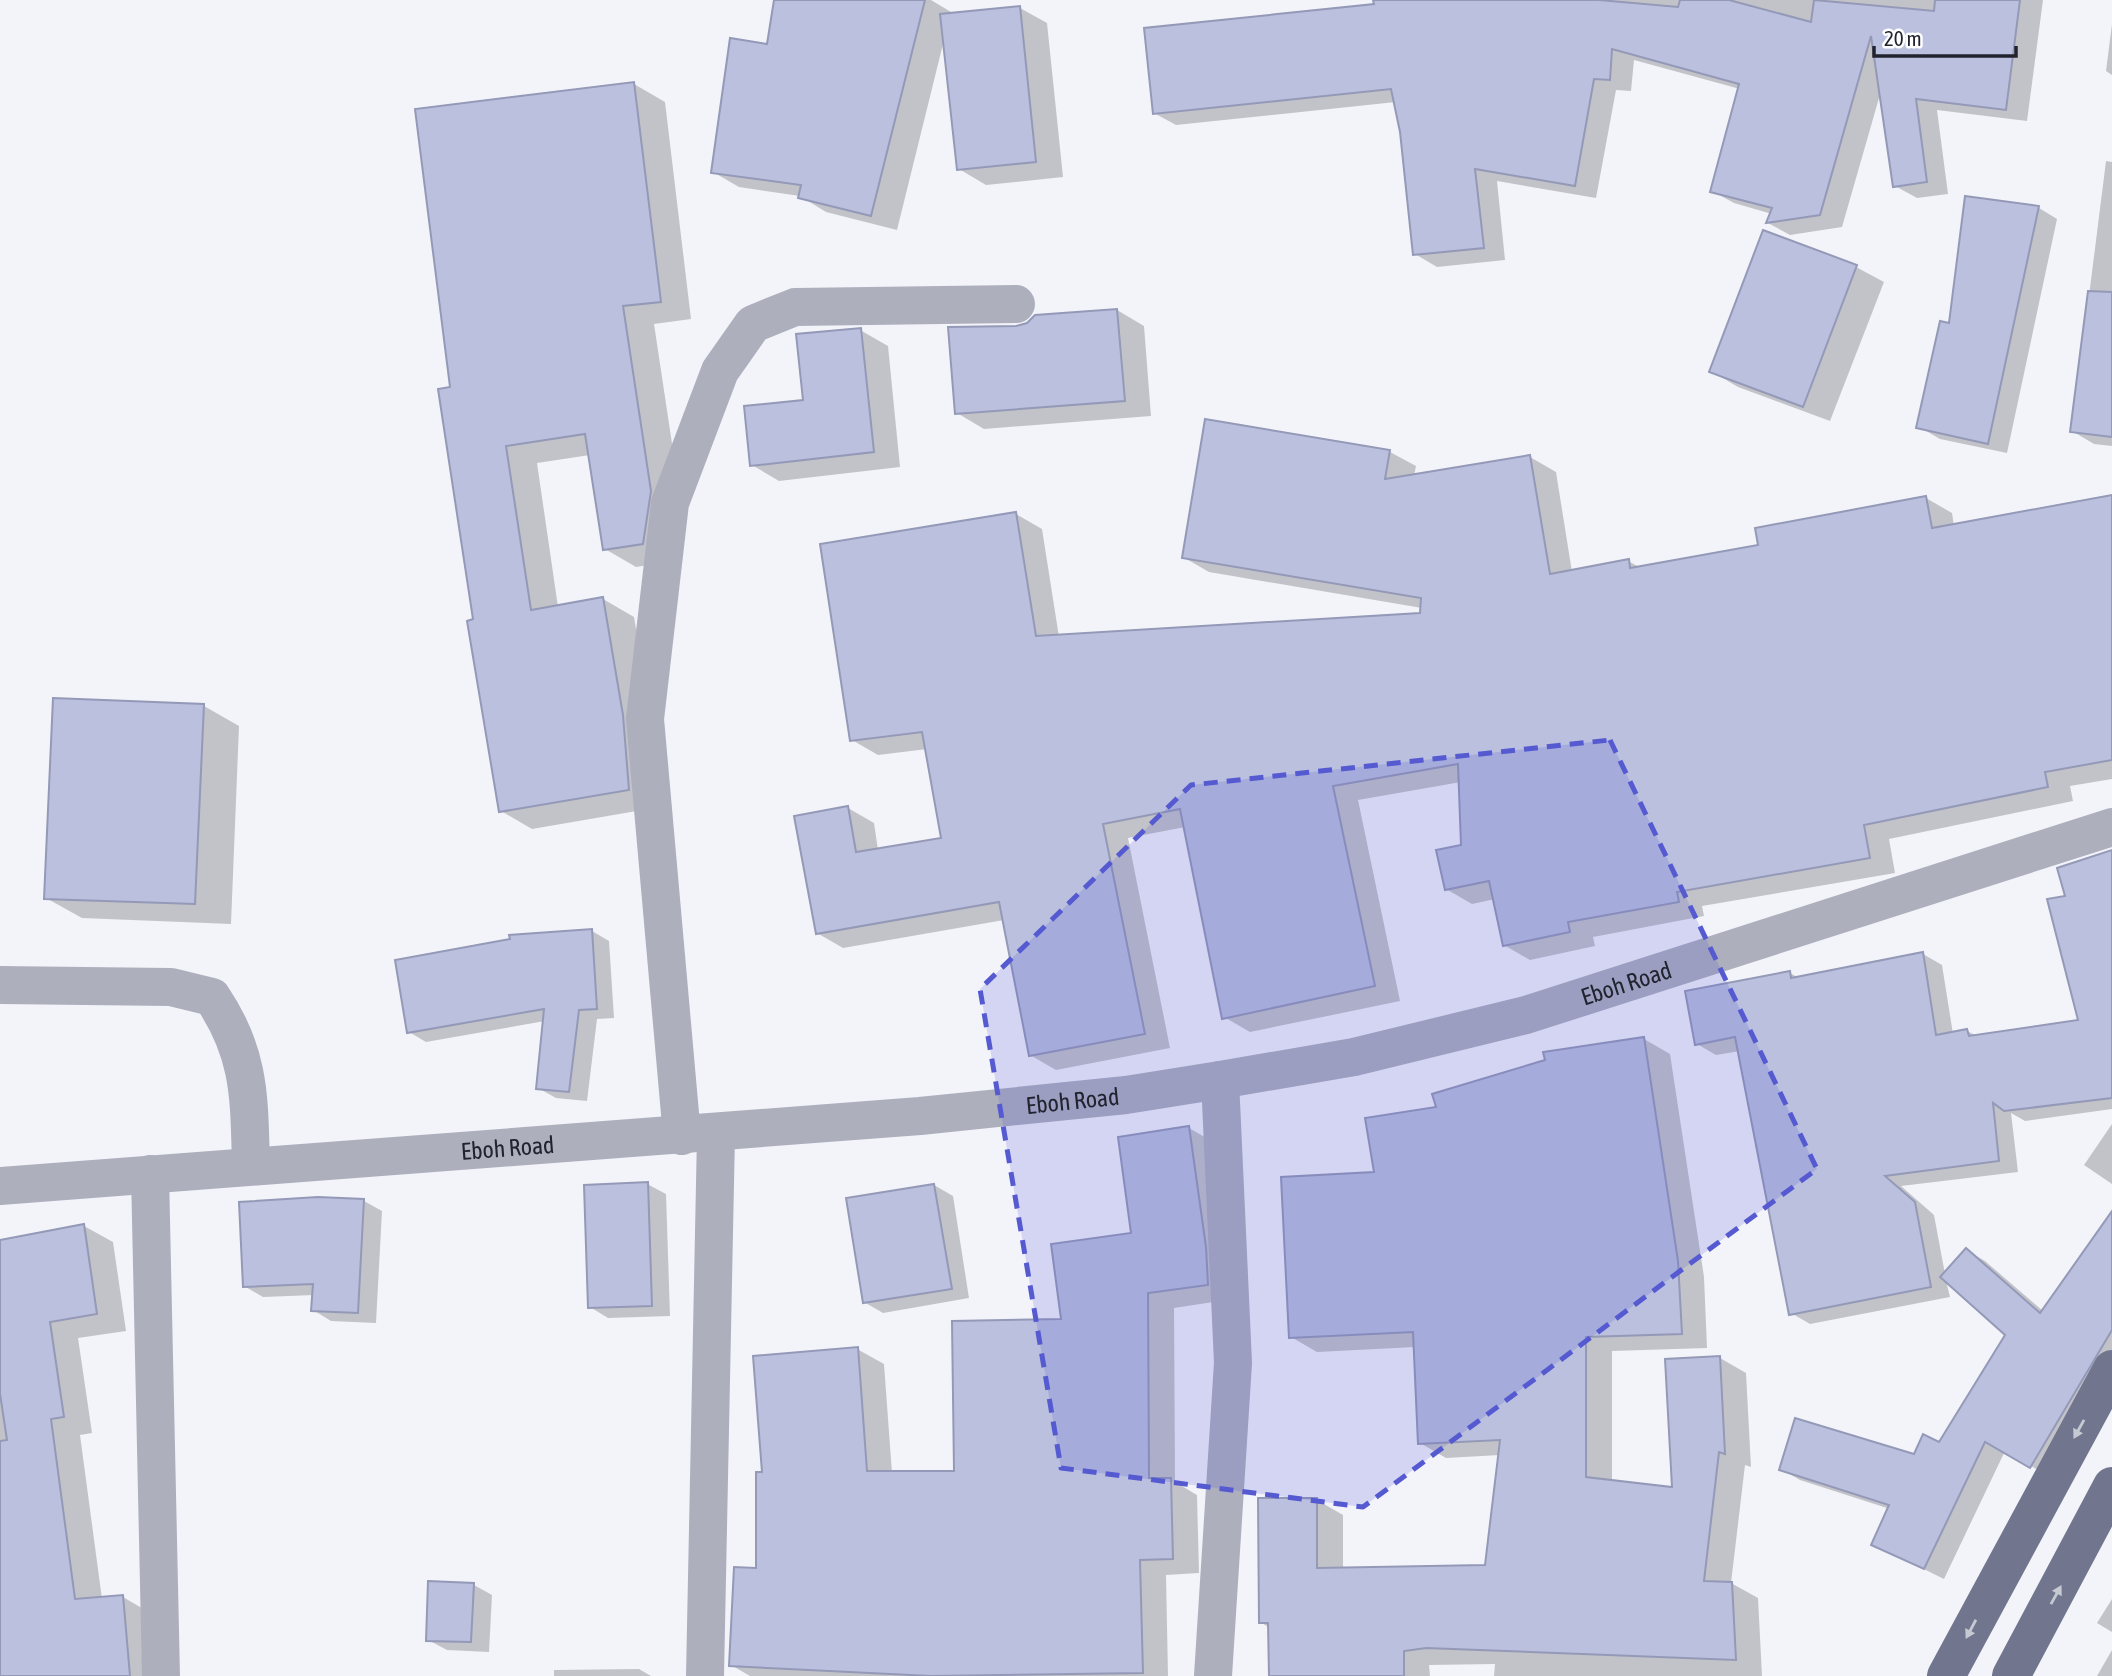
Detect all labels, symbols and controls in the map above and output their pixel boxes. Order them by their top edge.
scale bar [1874,14,2016,58]
text: 20 m [1884,26,1922,50]
street label: Eboh Road [1577,956,1675,1010]
street label: Eboh Road [1025,1082,1121,1119]
street label: Eboh Road [460,1130,555,1164]
one-way arrow [2073,1419,2085,1439]
one-way arrow [2050,1585,2062,1605]
one-way arrow [1966,1620,1978,1640]

